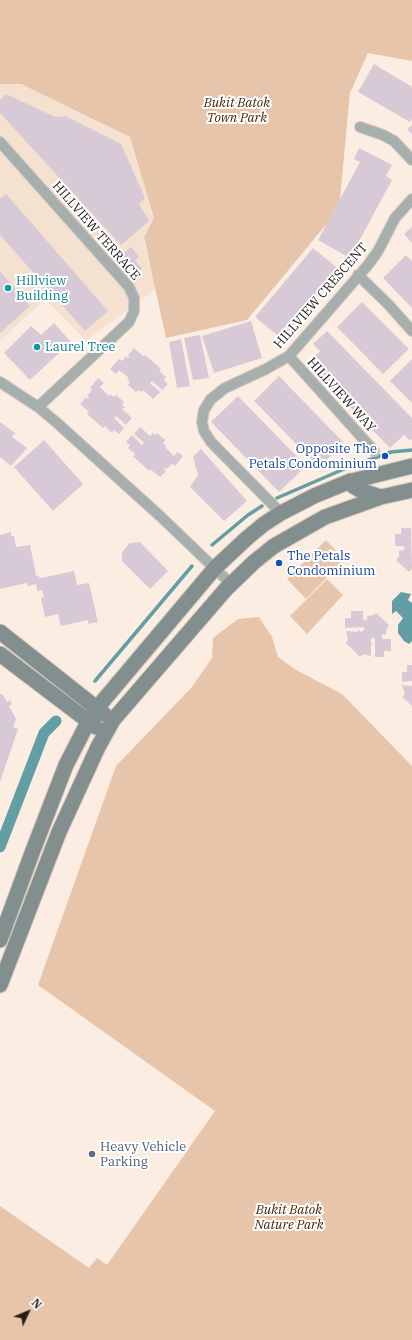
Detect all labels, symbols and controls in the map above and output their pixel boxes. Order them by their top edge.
park label: Bukit Batok Town Park [204,95,270,126]
street label: HILLVIEW TERRACE [49,178,143,284]
street label: HILLVIEW CRESCENT [271,240,371,352]
place label: Hillview Building [16,273,68,304]
marker: Hillview Building [3,283,13,293]
place label: Laurel Tree [45,339,115,355]
marker: Laurel Tree [32,342,42,352]
street label: HILLVIEW WAY [303,355,379,435]
place label: Opposite The Petals Condominium [249,441,377,472]
marker: Opposite The Petals Condominium [380,451,390,461]
place label: The Petals Condominium [287,548,376,579]
marker: The Petals Condominium [274,558,284,568]
place label: Heavy Vehicle Parking [100,1139,186,1170]
marker: Heavy Vehicle Parking [87,1149,97,1159]
park label: Bukit Batok Nature Park [254,1202,324,1233]
north arrow [8,1292,48,1332]
text: N [29,1296,45,1312]

